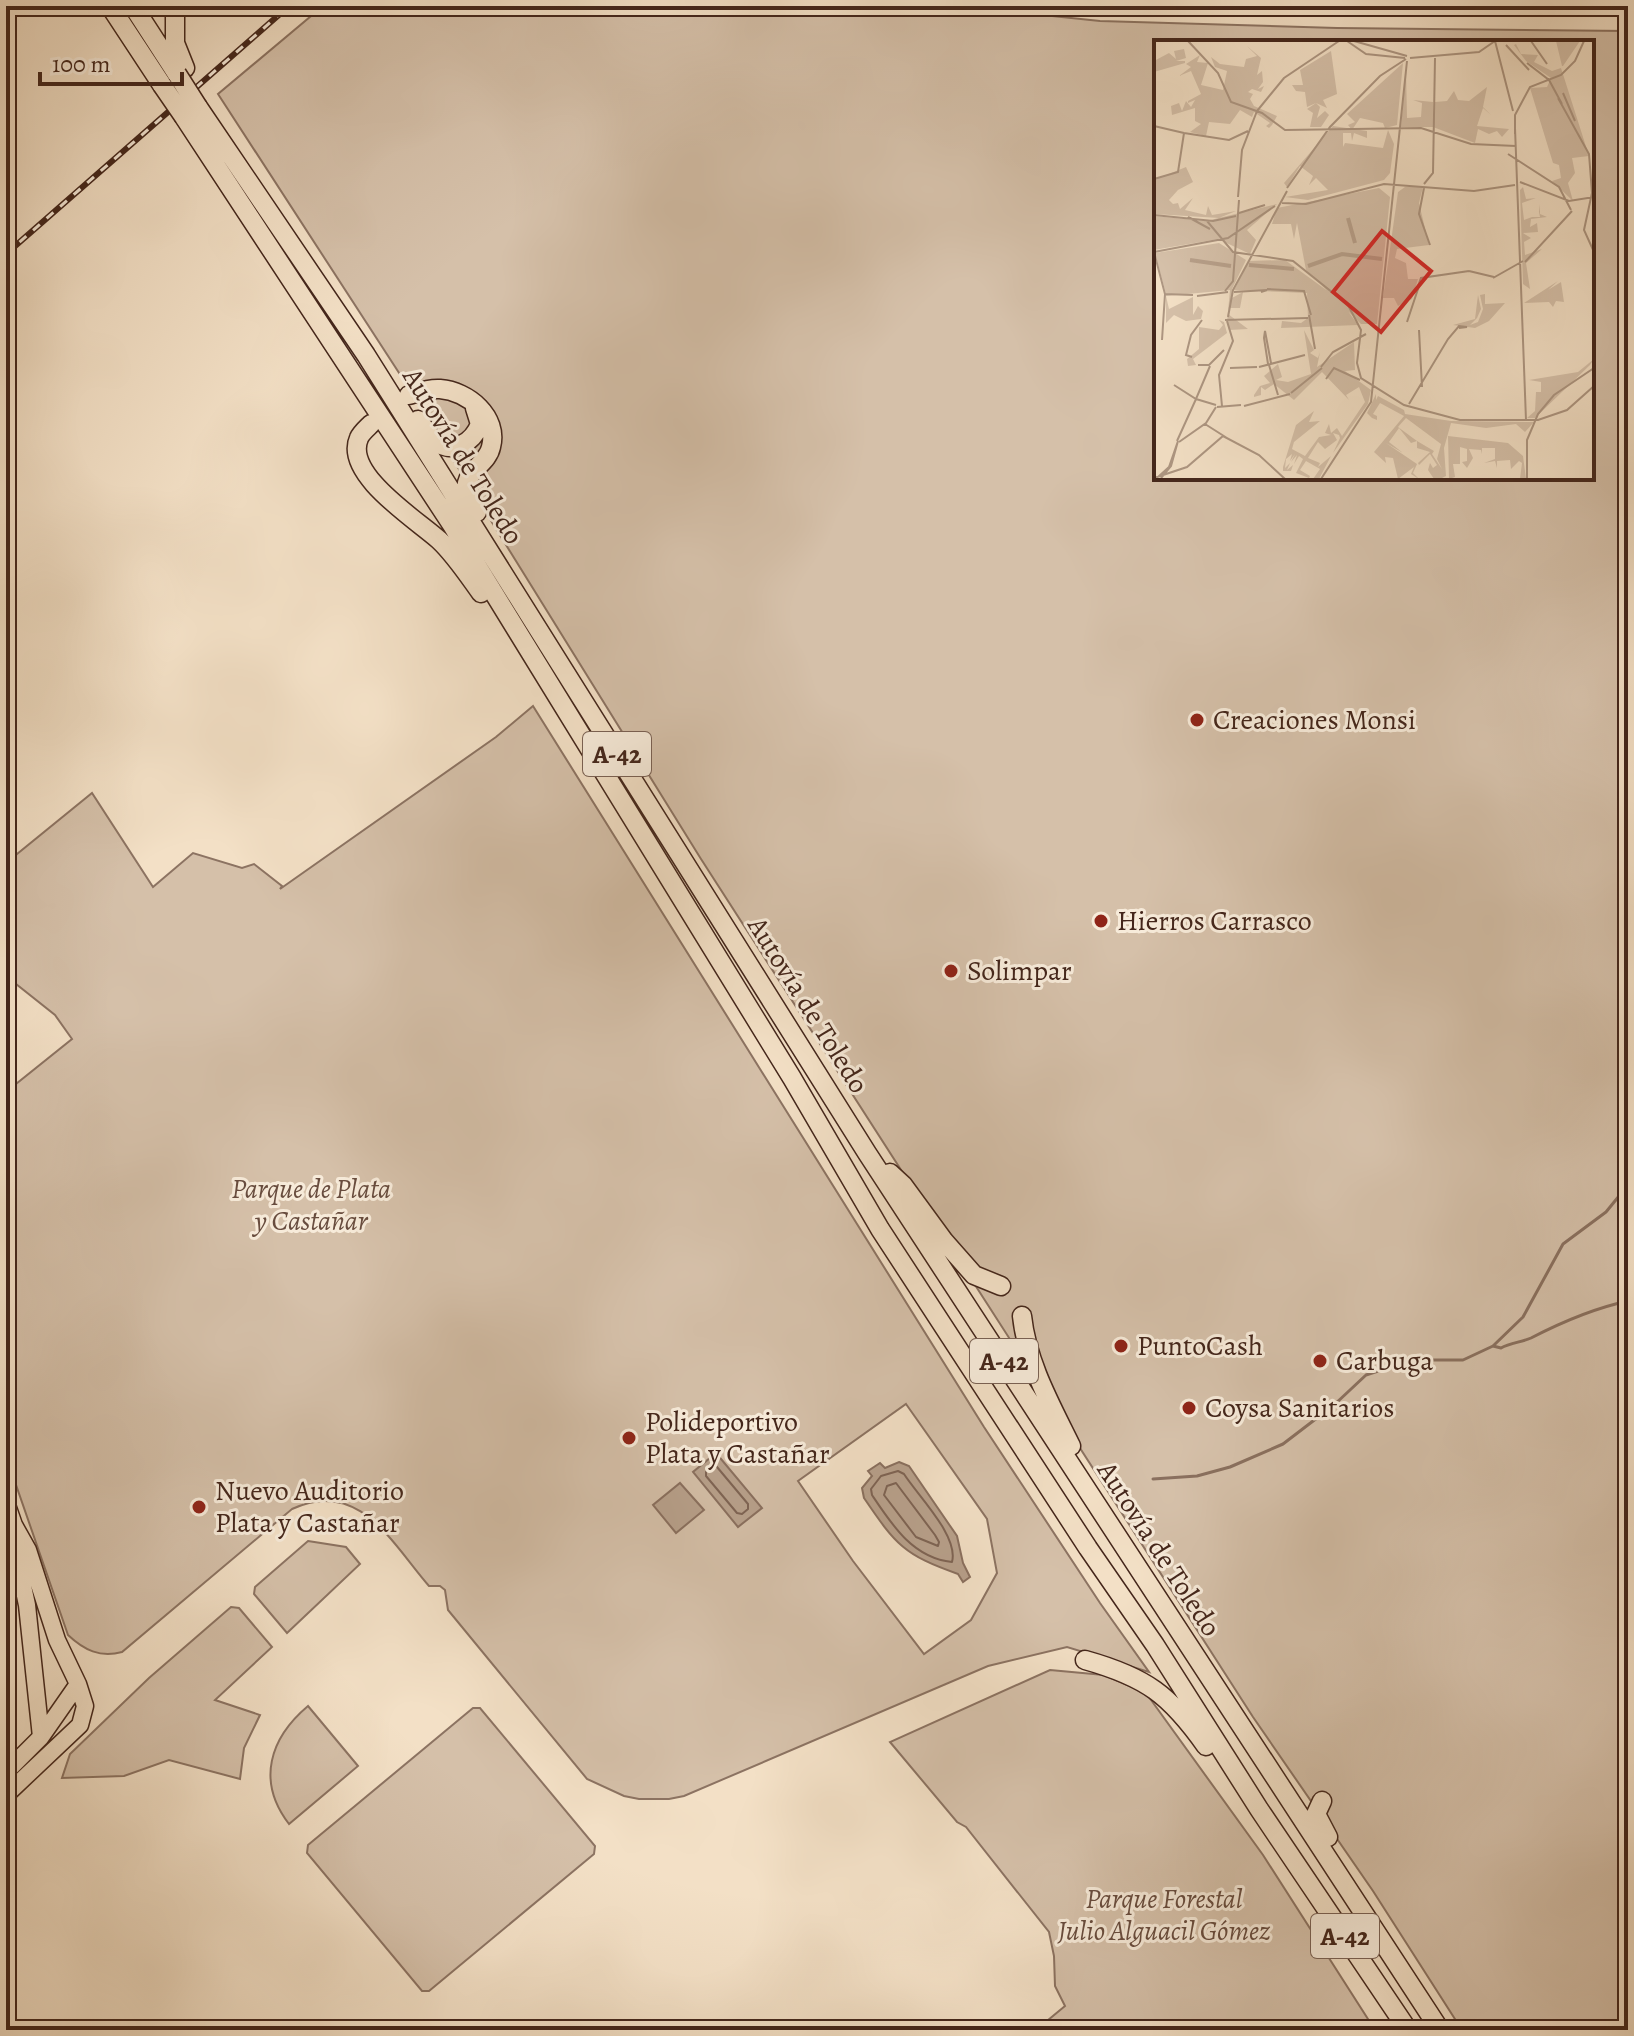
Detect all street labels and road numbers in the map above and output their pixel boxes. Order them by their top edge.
street label: Autovía de Toledo [393,360,533,552]
road number: A-42 [583,732,651,776]
street label: Autovía de Toledo [738,909,878,1101]
road number: A-42 [970,1339,1038,1383]
street label: Autovía de Toledo [1088,1453,1230,1644]
road number: A-42 [1311,1914,1379,1958]

